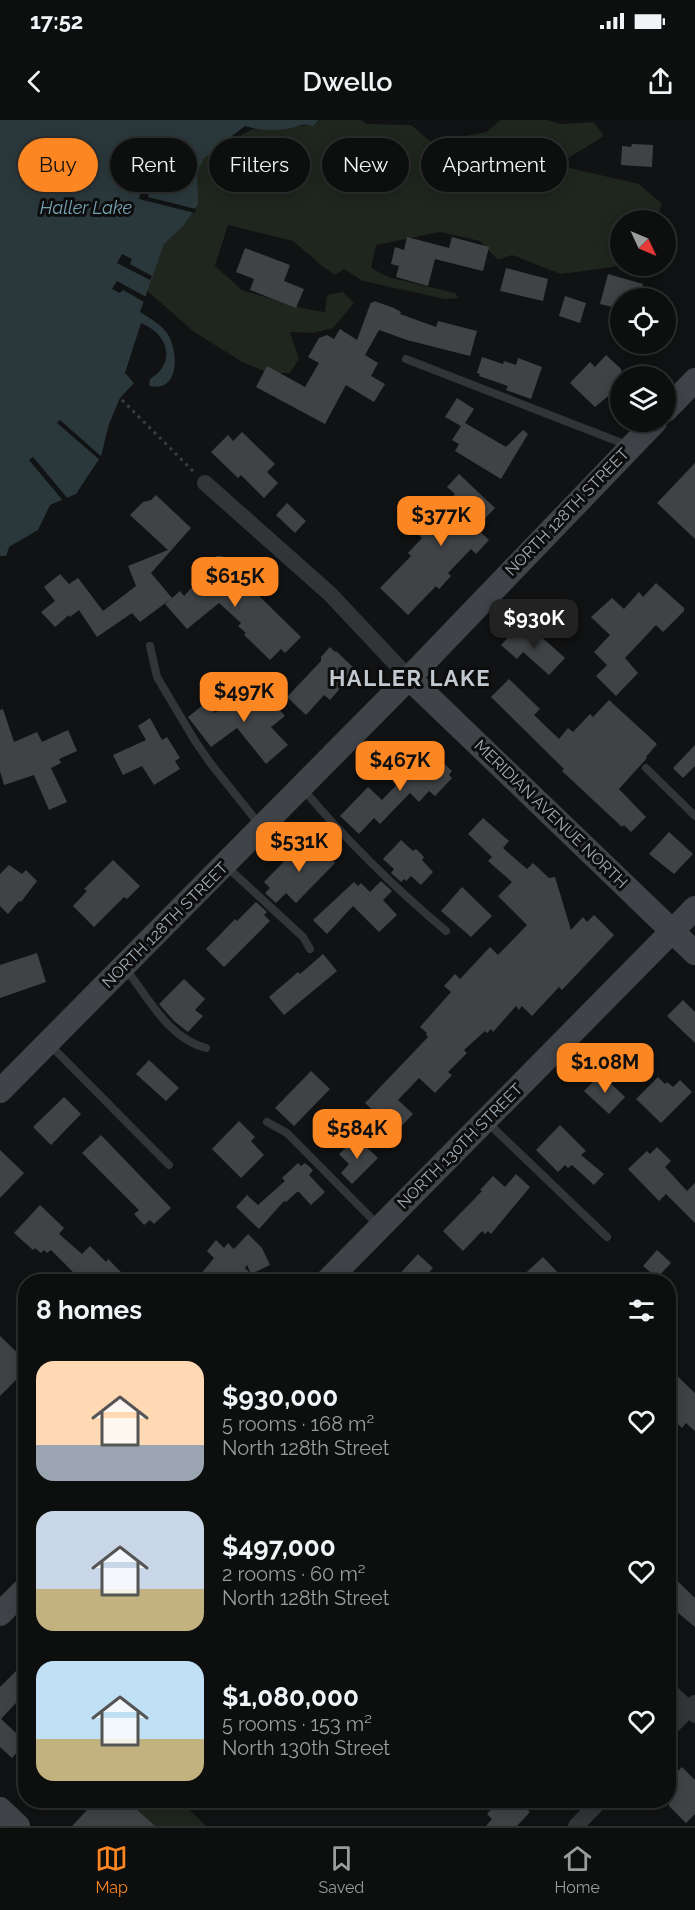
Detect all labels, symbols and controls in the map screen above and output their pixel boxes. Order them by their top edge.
text: 17:52 [30,8,83,34]
icon: back [18,65,51,98]
icon: share [644,65,677,98]
text: Dwello [303,66,392,97]
chip: Buy [18,138,98,192]
chip: Rent [110,138,197,192]
chip: Filters [209,138,310,192]
chip: New [322,138,409,192]
chip: Apartment [421,138,567,192]
water label: Haller Lake [40,197,133,218]
north arrow [610,210,676,276]
map controls [610,210,676,432]
button: locate [610,288,676,354]
button: layers [610,366,676,432]
street label: NORTH 128TH STREET [501,444,633,580]
pin: $377K [399,496,483,547]
text: $377K [411,503,471,527]
pin: $615K [193,557,277,608]
text: $615K [205,564,265,588]
pin: $930K [492,599,576,650]
text: $930K [503,606,565,630]
district label: HALLER LAKE [329,665,491,691]
pin: $497K [202,672,286,723]
text: $497K [214,679,274,703]
street label: MERIDIAN AVENUE NORTH [471,736,631,892]
pin: $467K [358,741,442,792]
text: $467K [370,748,430,772]
pin: $531K [257,822,341,873]
text: $531K [270,829,328,853]
street label: NORTH 128TH STREET [98,858,232,992]
pin: $1.08M [556,1043,654,1094]
text: $1.08M [571,1050,639,1074]
street label: NORTH 130TH STREET [393,1079,527,1213]
pin: $584K [315,1109,399,1160]
text: $584K [327,1116,387,1140]
icon: filters [625,1294,658,1327]
text: 8 homes [36,1295,142,1325]
text: $930,000 [222,1382,338,1412]
icon: home [84,1385,156,1457]
icon: heart [625,1405,658,1438]
text: 5 rooms · 168 m² [222,1412,374,1436]
text: North 128th Street [222,1436,389,1460]
text: $497,000 [222,1532,336,1562]
icon: home [84,1535,156,1607]
icon: heart [625,1555,658,1588]
text: 2 rooms · 60 m² [222,1562,366,1586]
text: North 128th Street [222,1586,389,1610]
text: $1,080,000 [222,1682,359,1712]
icon: home [84,1685,156,1757]
icon: heart [625,1705,658,1738]
text: 5 rooms · 153 m² [222,1712,372,1736]
text: North 130th Street [222,1736,390,1760]
tab: Map [95,1842,128,1897]
tab: Saved [318,1842,364,1897]
tab: Home [555,1842,600,1897]

